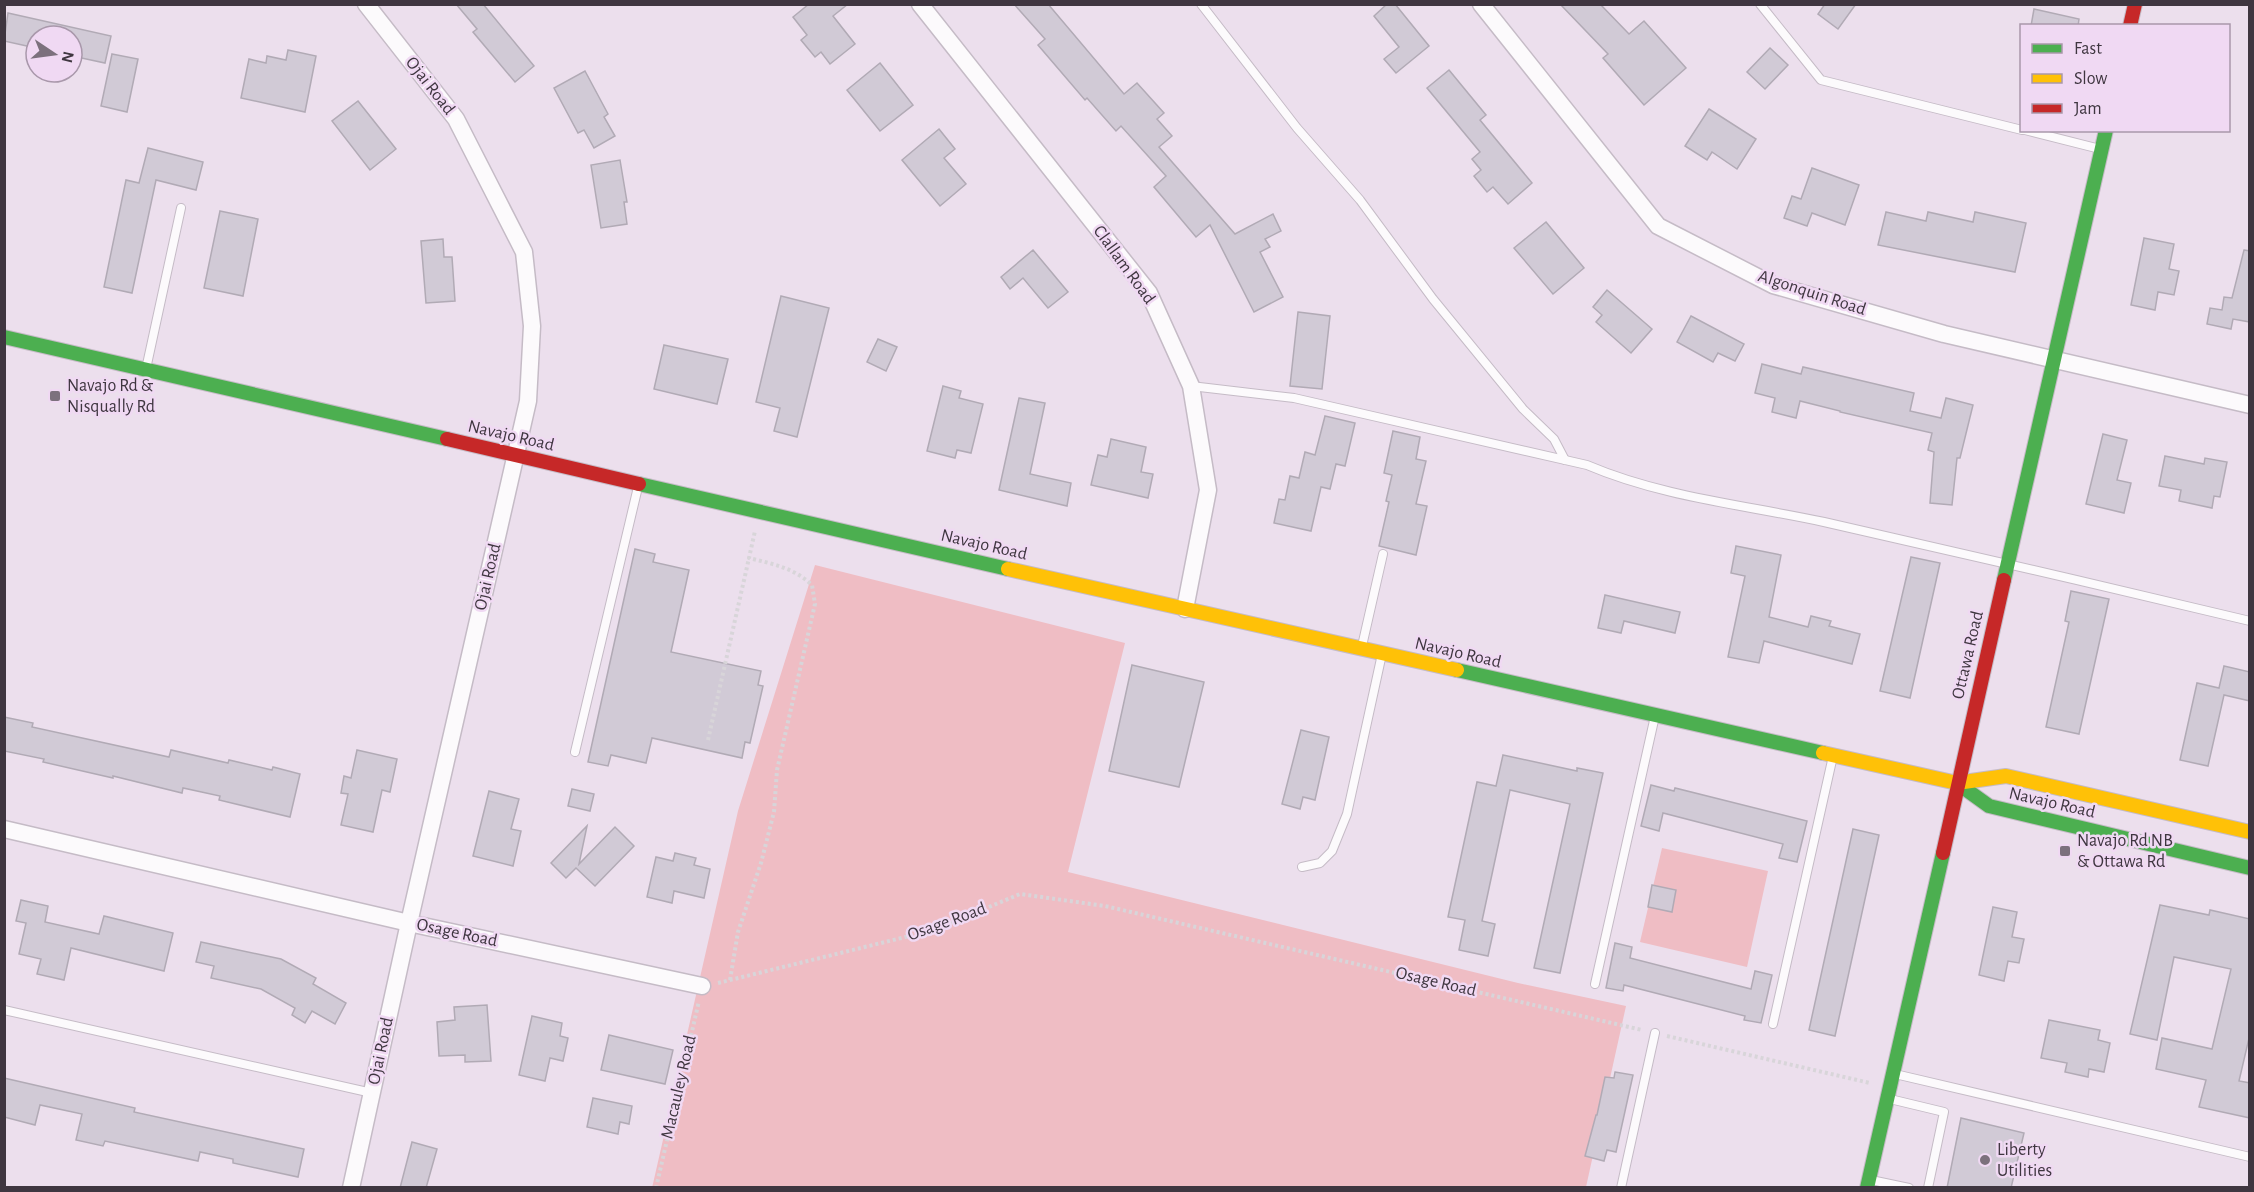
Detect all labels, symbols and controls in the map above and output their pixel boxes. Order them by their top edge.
north arrow [24,24,84,84]
legend [2020,24,2230,132]
text: Fast [2074,40,2102,58]
text: N [59,50,77,64]
street label: Ojai Road [402,54,458,118]
text: Slow [2074,70,2107,88]
text: Jam [2074,100,2102,118]
street label: Clallam Road [1090,222,1158,308]
street label: Algonquin Road [1756,267,1868,319]
place label: Navajo Rd & Nisqually Rd [67,377,155,416]
marker: Navajo Rd & Nisqually Rd [48,389,62,403]
street label: Navajo Road [466,417,556,455]
street label: Navajo Road [939,526,1029,564]
street label: Ojai Road [472,542,504,612]
street label: Ottawa Road [1949,609,1987,701]
street label: Navajo Road [1413,634,1503,672]
street label: Navajo Road [2007,784,2097,822]
place label: Navajo Rd NB & Ottawa Rd [2077,832,2173,871]
marker: Navajo Rd NB & Ottawa Rd [2058,844,2072,858]
street label: Osage Road [905,899,989,945]
street label: Osage Road [415,916,499,950]
street label: Osage Road [1394,964,1478,1000]
street label: Ojai Road [365,1016,397,1086]
street label: Macauley Road [658,1033,700,1141]
place label: Liberty Utilities [1997,1141,2052,1180]
marker: Liberty Utilities [1978,1153,1992,1167]

